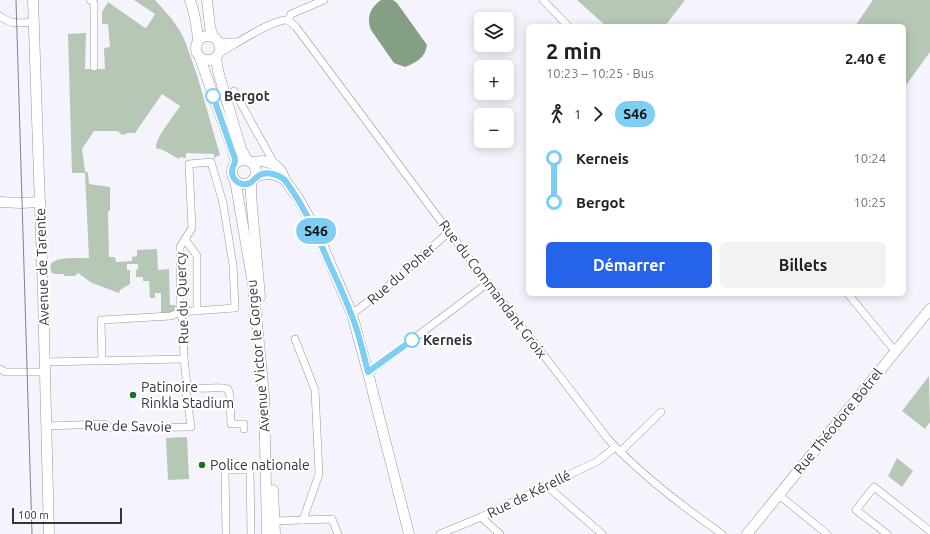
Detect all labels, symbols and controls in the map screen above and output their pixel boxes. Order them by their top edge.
map controls [474,12,514,148]
button: layers [474,12,514,52]
text: 2 min [546,38,602,63]
text: 2.40 € [845,50,886,67]
button: + [474,60,514,100]
text: 10:23 – 10:25 · Bus [546,66,654,80]
marker: Bergot [205,88,221,104]
place label: Bergot [224,88,270,104]
icon: walk [546,103,568,125]
icon: forward [587,103,609,125]
text: S46 [623,106,647,122]
text: 1 [574,107,581,121]
button: − [474,108,514,148]
text: Kerneis [576,150,629,167]
text: 10:24 [853,151,886,165]
text: Bergot [576,194,625,211]
text: 10:25 [853,195,886,209]
street label: Avenue de Tarente [32,208,52,326]
street label: Rue du Commandant Groix [436,217,550,361]
line badge: S46 [293,218,339,244]
text: S46 [304,223,328,239]
street label: Rue du Poher [364,240,439,308]
button: Démarrer [546,242,712,288]
button: Billets [720,242,886,288]
street label: Rue du Quercy [172,251,192,344]
street label: Avenue Victor le Gorgeu [243,279,273,433]
marker: Kerneis [404,332,420,348]
place label: Kerneis [423,332,473,348]
street label: Rue Théodore Botrel [790,365,886,477]
place label: Patinoire Rinkla Stadium [141,379,234,411]
marker: Patinoire Rinkla Stadium [128,390,138,400]
street label: Rue de Savoie [84,417,172,435]
place label: Police nationale [210,457,310,473]
marker: Police nationale [197,460,207,470]
street label: Rue de Kérellé [485,467,573,521]
scale bar [12,506,122,525]
text: 100 m [18,509,49,521]

